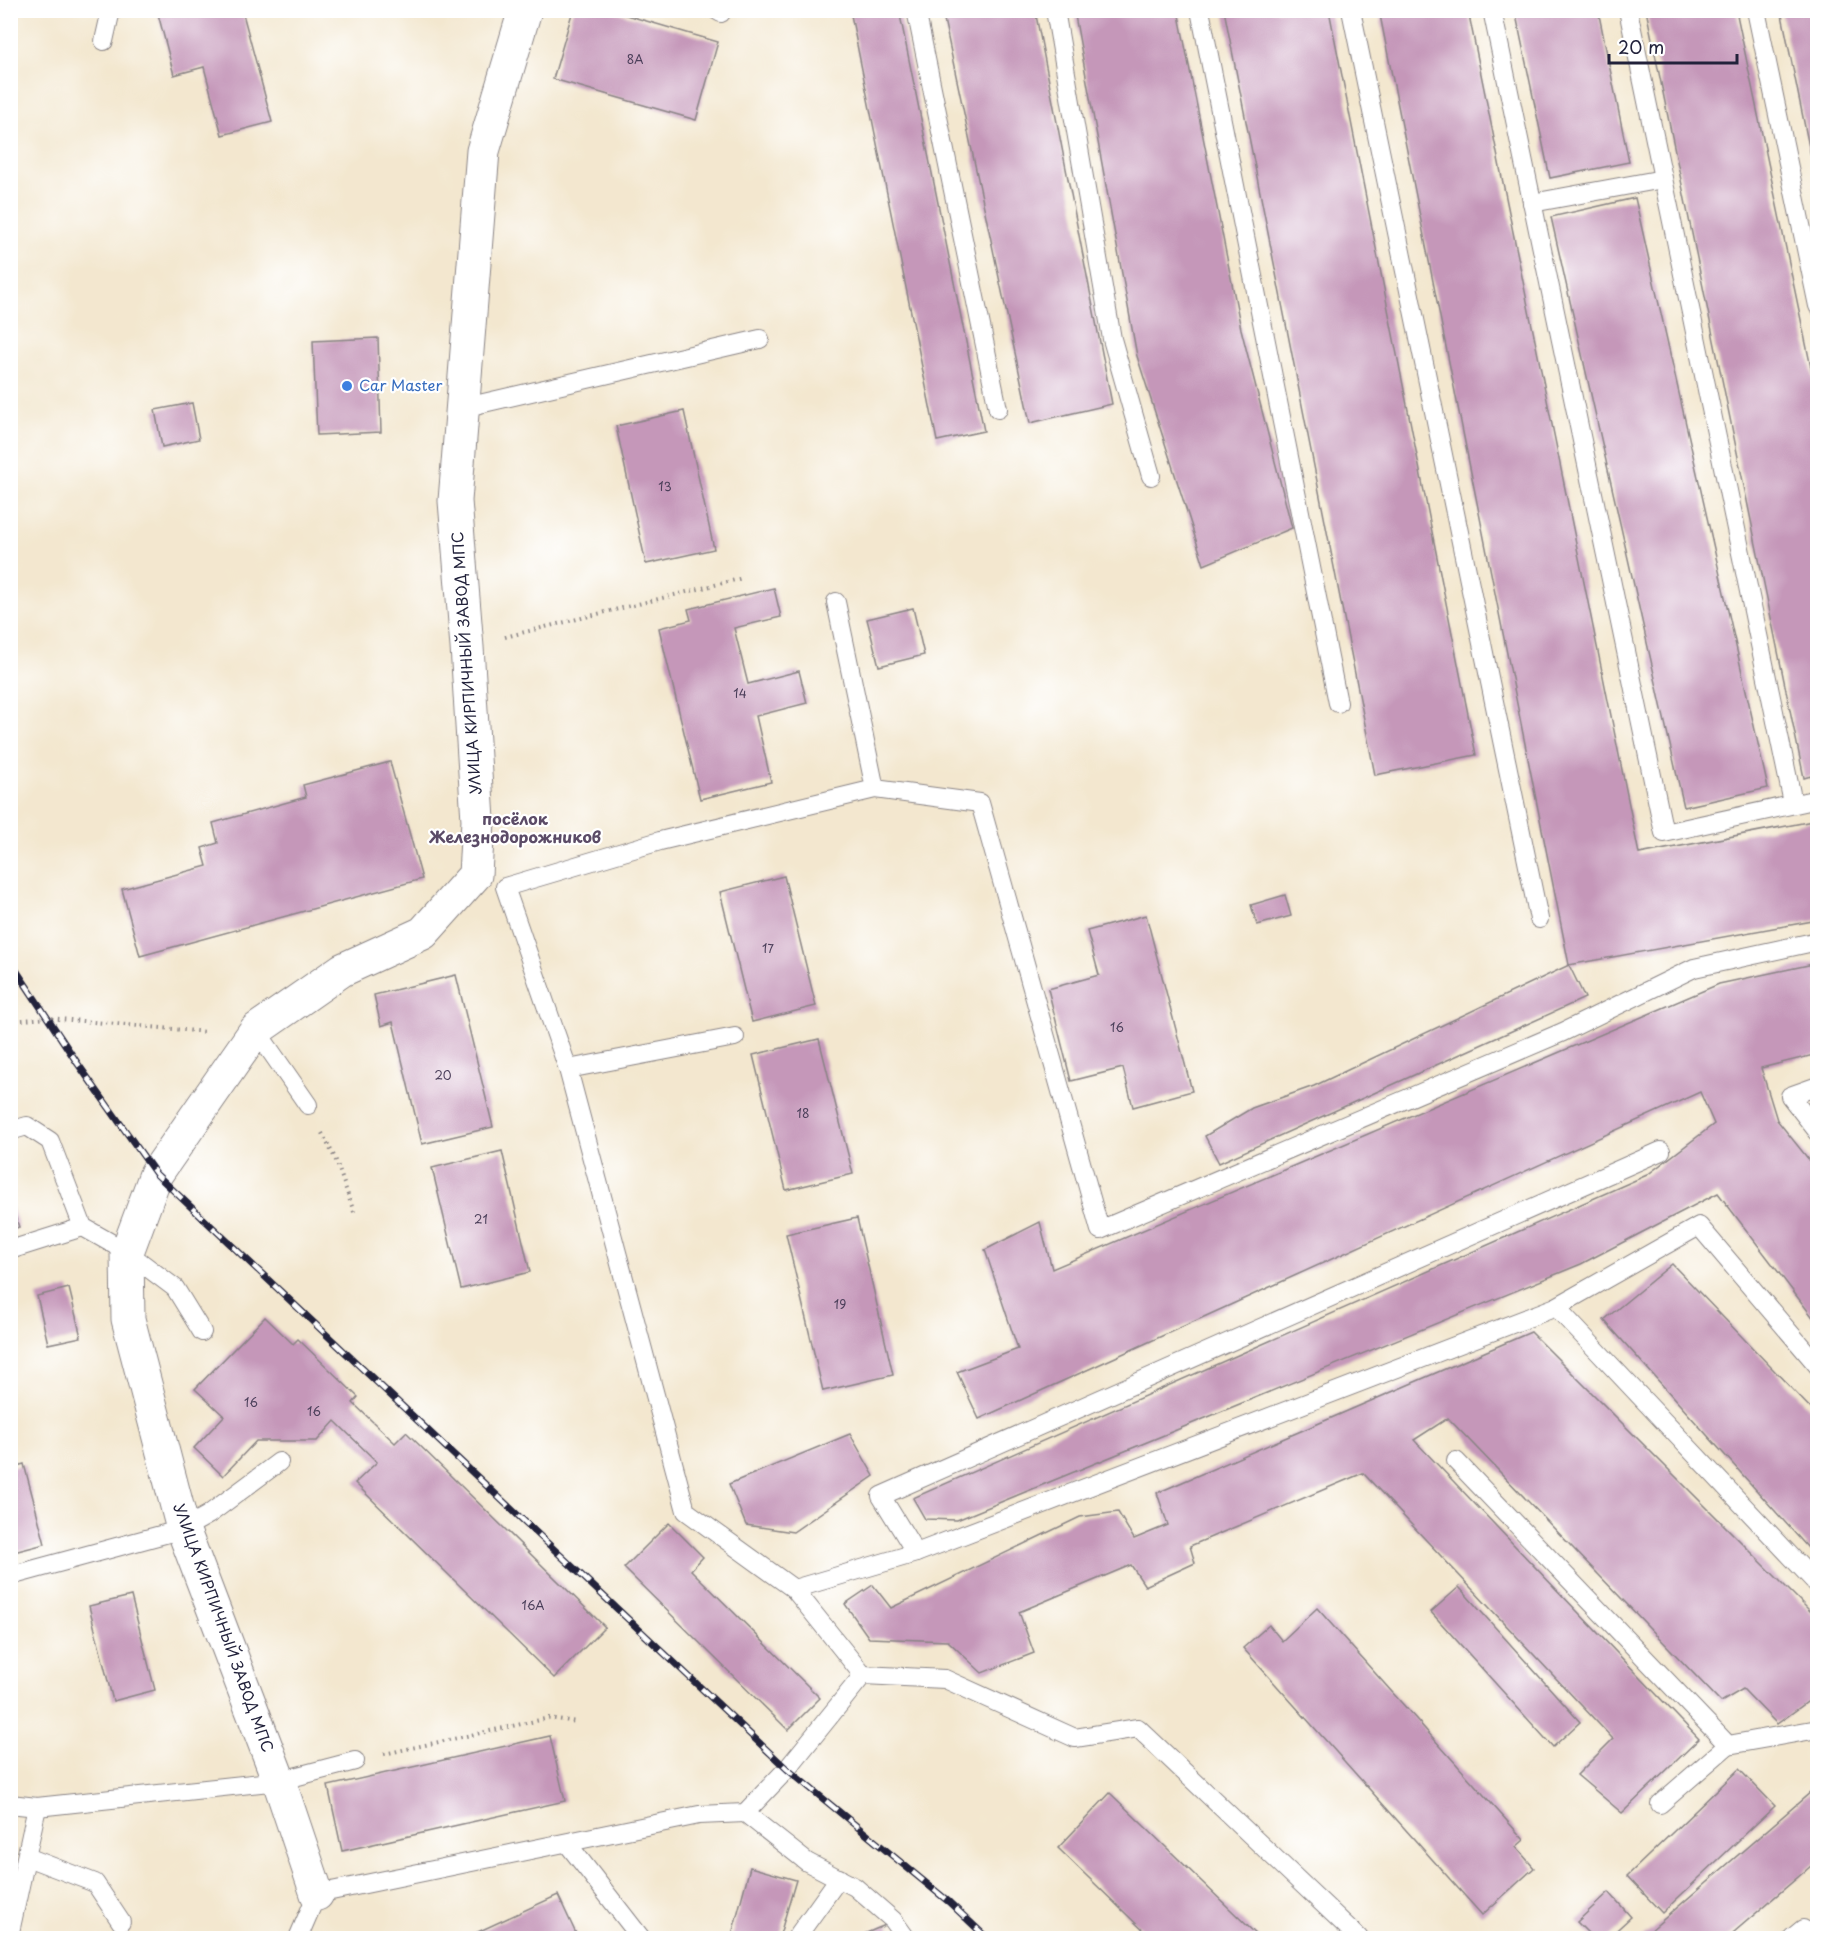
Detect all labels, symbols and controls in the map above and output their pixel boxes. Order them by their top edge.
scale bar [1609,27,1736,65]
text: 20 m [1618,33,1664,60]
house number: 8А [627,50,643,68]
place label: Car Master [359,373,443,396]
marker: Car Master [340,379,354,393]
house number: 13 [658,477,672,495]
street label: УЛИЦА КИРПИЧНЫЙ ЗАВОД МПС [445,531,486,795]
house number: 14 [733,684,747,702]
district label: посёлок Железнодорожников [429,806,602,848]
house number: 17 [762,939,774,957]
house number: 16 [1110,1018,1124,1036]
house number: 20 [434,1066,452,1084]
house number: 18 [797,1104,809,1122]
house number: 21 [474,1210,488,1228]
house number: 19 [834,1295,846,1313]
house number: 16 [244,1393,258,1411]
house number: 16 [307,1402,321,1420]
street label: УЛИЦА КИРПИЧНЫЙ ЗАВОД МПС [169,1500,280,1755]
house number: 16А [522,1596,545,1614]

